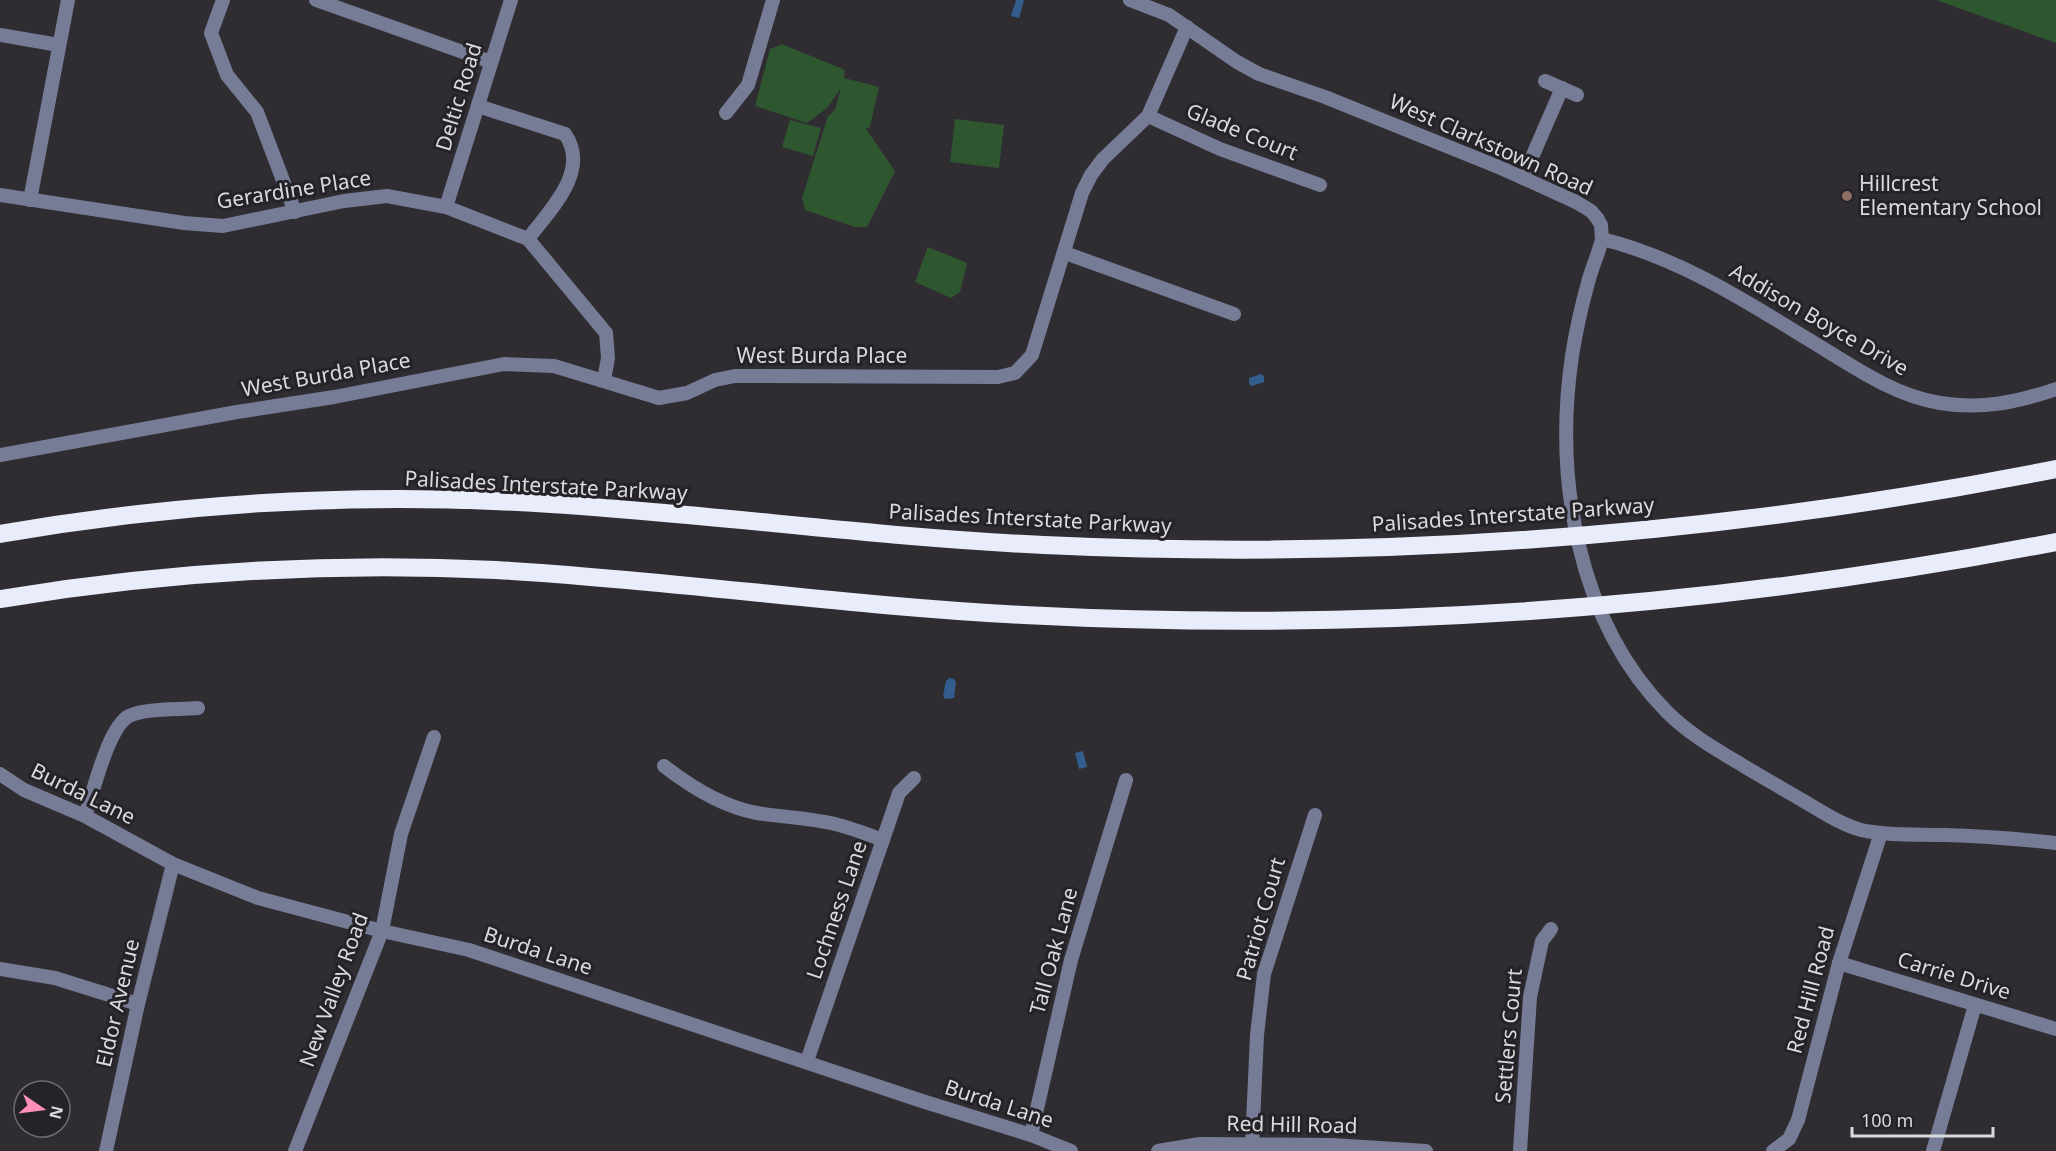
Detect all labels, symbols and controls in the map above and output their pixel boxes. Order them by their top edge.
street label: Deltic Road [428,39,488,154]
street label: West Clarkstown Road [1385,87,1597,202]
street label: Glade Court [1182,96,1303,166]
street label: Gerardine Place [215,163,373,215]
place label: Hillcrest Elementary School [1859,169,2042,221]
marker: Hillcrest Elementary School [1840,189,1854,203]
street label: Addison Boyce Drive [1725,257,1914,382]
street label: West Burda Place [737,341,907,369]
street label: West Burda Place [239,345,412,403]
street label: Palisades Interstate Parkway [404,464,689,506]
street label: Palisades Interstate Parkway [1371,490,1656,538]
street label: Palisades Interstate Parkway [888,497,1173,539]
street label: Burda Lane [27,756,140,830]
street label: Lochness Lane [799,837,873,983]
street label: Patriot Court [1229,853,1291,984]
street label: Tall Oak Lane [1023,884,1083,1017]
street label: New Valley Road [292,909,374,1071]
street label: Burda Lane [480,919,596,981]
street label: Red Hill Road [1780,923,1841,1057]
street label: Eldor Avenue [89,936,145,1070]
street label: Carrie Drive [1894,945,2014,1006]
street label: Settlers Court [1488,967,1528,1104]
street label: Burda Lane [941,1072,1057,1134]
north arrow [12,1079,72,1139]
scale bar [1852,1100,1993,1138]
text: N [44,1104,69,1122]
text: 100 m [1861,1108,1913,1132]
street label: Red Hill Road [1226,1109,1358,1139]

